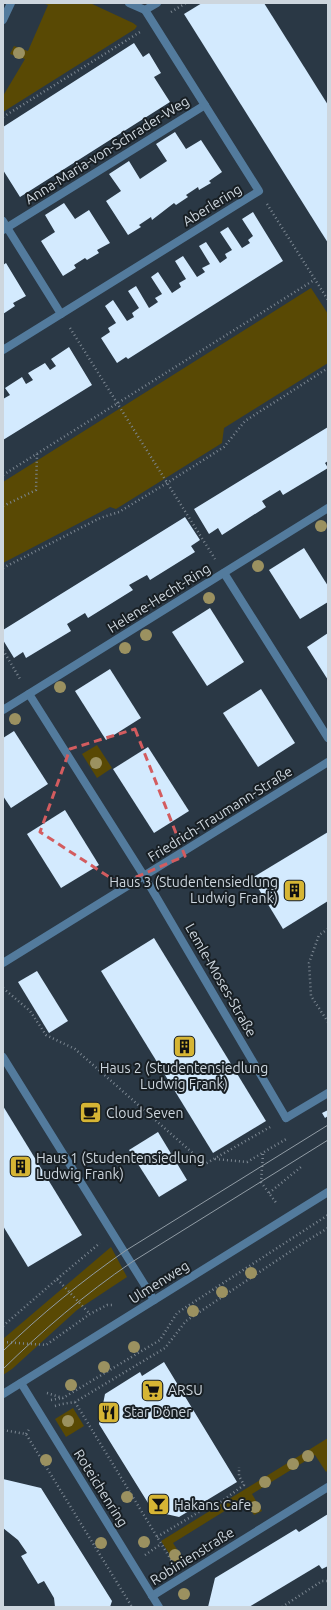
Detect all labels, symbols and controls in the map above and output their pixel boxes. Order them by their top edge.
street label: Anna-Maria-von-Schrader-Weg [22,93,192,207]
street label: Aberlering [180,181,244,229]
street label: Helene-Hecht-Ring [105,560,213,636]
street label: Friedrich-Traumann-Straße [145,763,295,865]
place label: Haus 3 (Studentensiedlung Ludwig Frank) [109,874,278,906]
building icon: Haus 3 (Studentensiedlung Ludwig Frank) [281,877,307,903]
street label: Lemle-Moses-Straße [182,921,260,1039]
building icon: Haus 2 (Studentensiedlung Ludwig Frank) [171,1033,197,1059]
place label: Haus 2 (Studentensiedlung Ludwig Frank) [100,1060,268,1092]
cafe icon: Cloud Seven [78,1100,104,1126]
place label: Cloud Seven [106,1105,183,1121]
place label: Haus 1 (Studentensiedlung Ludwig Frank) [36,1150,205,1182]
building icon: Haus 1 (Studentensiedlung Ludwig Frank) [8,1153,34,1179]
street label: Ulmenweg [126,1257,192,1307]
supermarket icon: ARSU [140,1377,166,1403]
place label: ARSU [168,1382,203,1398]
restaurant icon: Star Döner [96,1399,122,1425]
place label: Star Döner [124,1404,192,1420]
street label: Roteichenring [71,1446,131,1530]
bar icon: Hakans Cafe [146,1492,172,1518]
place label: Hakans Cafe [174,1497,251,1513]
street label: Robinienstraße [147,1524,237,1588]

